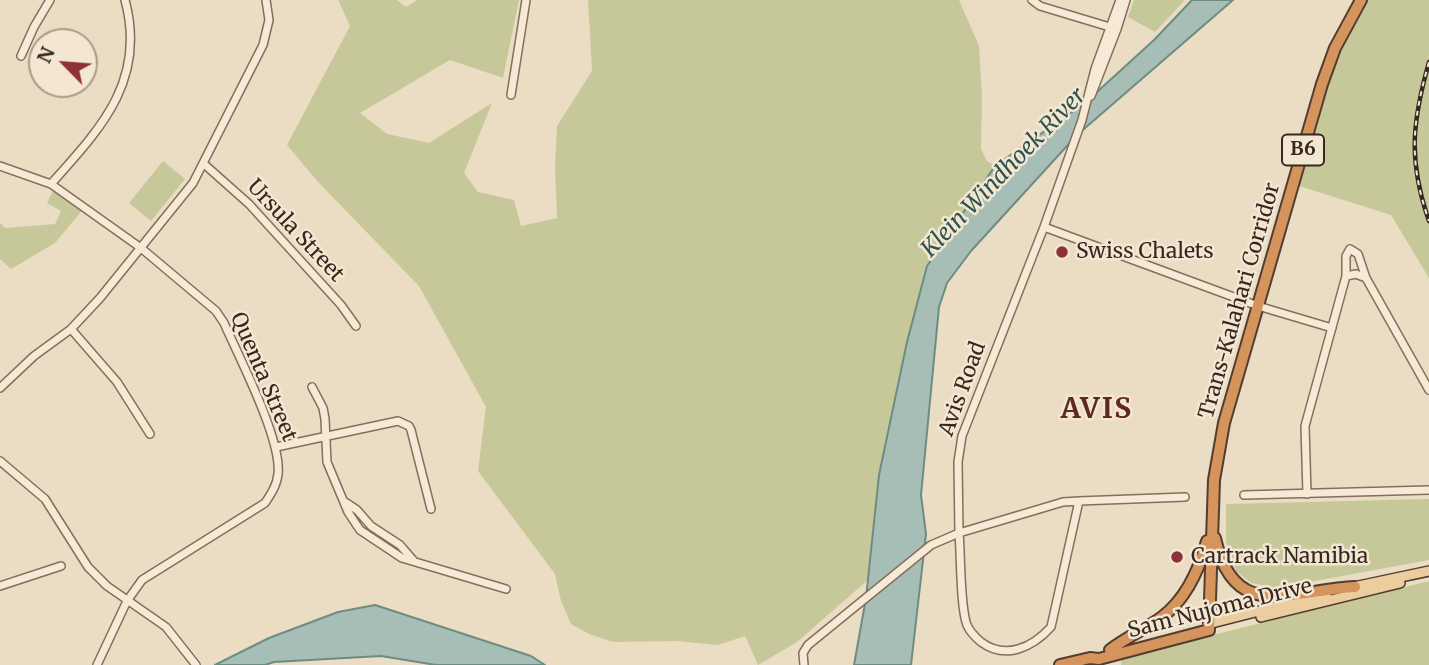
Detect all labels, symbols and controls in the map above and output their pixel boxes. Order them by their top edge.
north arrow [28,28,98,98]
text: N [32,43,60,67]
water label: Klein Windhoek River [916,83,1092,263]
road number: B6 [1282,134,1324,166]
street label: Ursula Street [241,175,349,287]
street label: Trans-Kalahari Corridor [1194,180,1286,422]
place label: Swiss Chalets [1076,239,1213,265]
marker: Swiss Chalets [1054,244,1070,260]
street label: Quenta Street [224,309,302,445]
street label: Avis Road [934,338,992,440]
district label: AVIS [1061,393,1133,427]
place label: Cartrack Namibia [1191,544,1368,570]
marker: Cartrack Namibia [1169,549,1185,565]
street label: Sam Nujoma Drive [1125,574,1315,644]

